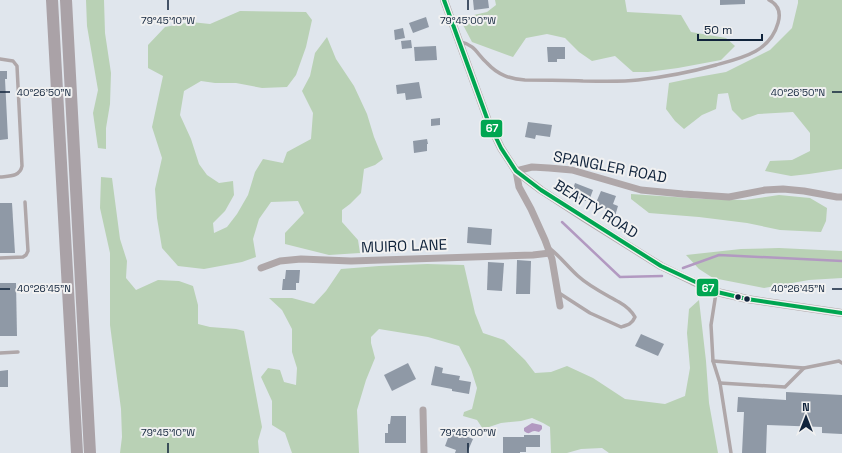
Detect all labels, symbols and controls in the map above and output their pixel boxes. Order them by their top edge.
text: 79°45'10"W [141,14,195,27]
text: 79°45'00"W [440,14,496,27]
scale bar [698,16,762,42]
text: 50 m [704,22,732,38]
text: 40°26'50"N [17,86,71,99]
text: 40°26'50"N [771,86,825,99]
line badge: 67 [480,119,503,138]
text: 67 [486,121,498,135]
street label: SPANGLER ROAD [552,146,669,187]
street label: BEATTY ROAD [551,175,642,242]
street label: MUIRO LANE [361,235,447,256]
line badge: 67 [696,278,719,297]
text: 67 [702,281,714,295]
text: 40°26'45"N [17,282,71,295]
text: 40°26'45"N [771,282,825,295]
unlabelled marker [733,292,743,302]
unlabelled marker [742,294,752,304]
north arrow [786,397,826,437]
text: N [802,400,810,414]
text: 79°45'10"W [141,426,195,439]
text: 79°45'00"W [440,426,496,439]

